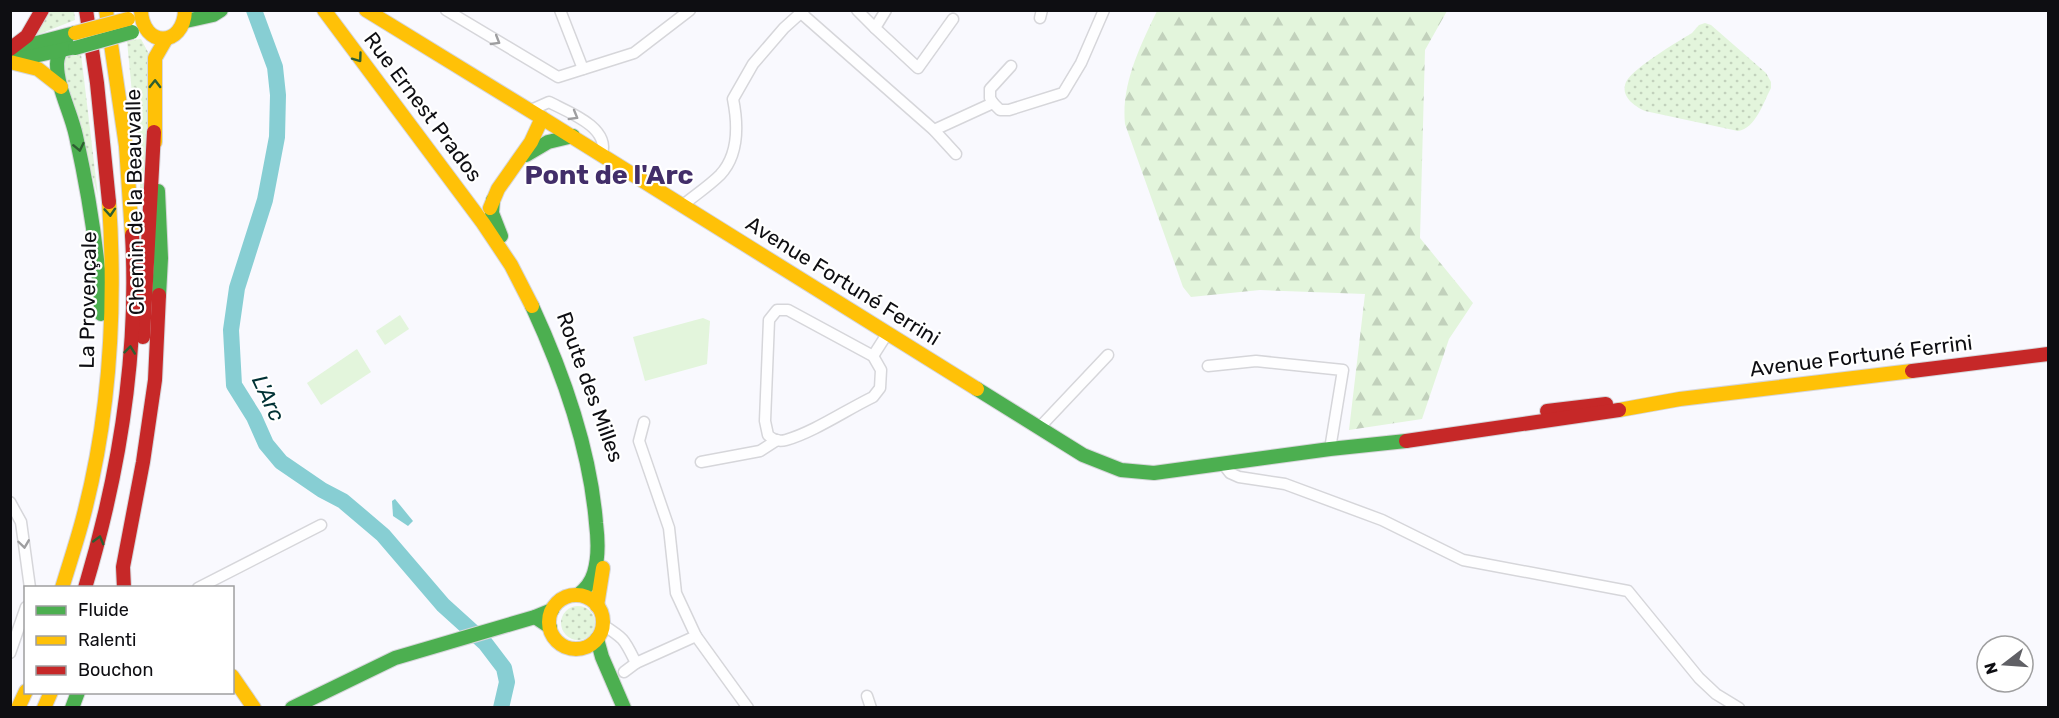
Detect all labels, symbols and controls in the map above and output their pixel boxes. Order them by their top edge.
street label: Rue Ernest Prados [359,27,488,186]
one-way arrow [490,33,500,45]
one-way arrow [351,51,362,62]
one-way arrow [149,79,161,88]
street label: Chemin de la Beauvalle [120,89,149,315]
one-way arrow [568,109,578,120]
one-way arrow [72,142,85,152]
district label: Pont de l'Arc [525,159,694,191]
one-way arrow [104,207,117,216]
street label: Avenue Fortuné Ferrini [742,211,945,350]
street label: La Provençale [74,231,101,369]
street label: Route des Milles [552,308,629,465]
street label: Avenue Fortuné Ferrini [1748,329,1974,382]
one-way arrow [123,346,136,355]
water label: L'Arc [246,371,291,426]
one-way arrow [91,535,104,545]
one-way arrow [18,539,30,548]
legend [24,586,234,694]
text: Fluide [78,599,129,621]
text: Ralenti [78,629,136,651]
north arrow [1975,634,2035,694]
text: Bouchon [78,659,153,681]
text: N [1980,660,2002,677]

